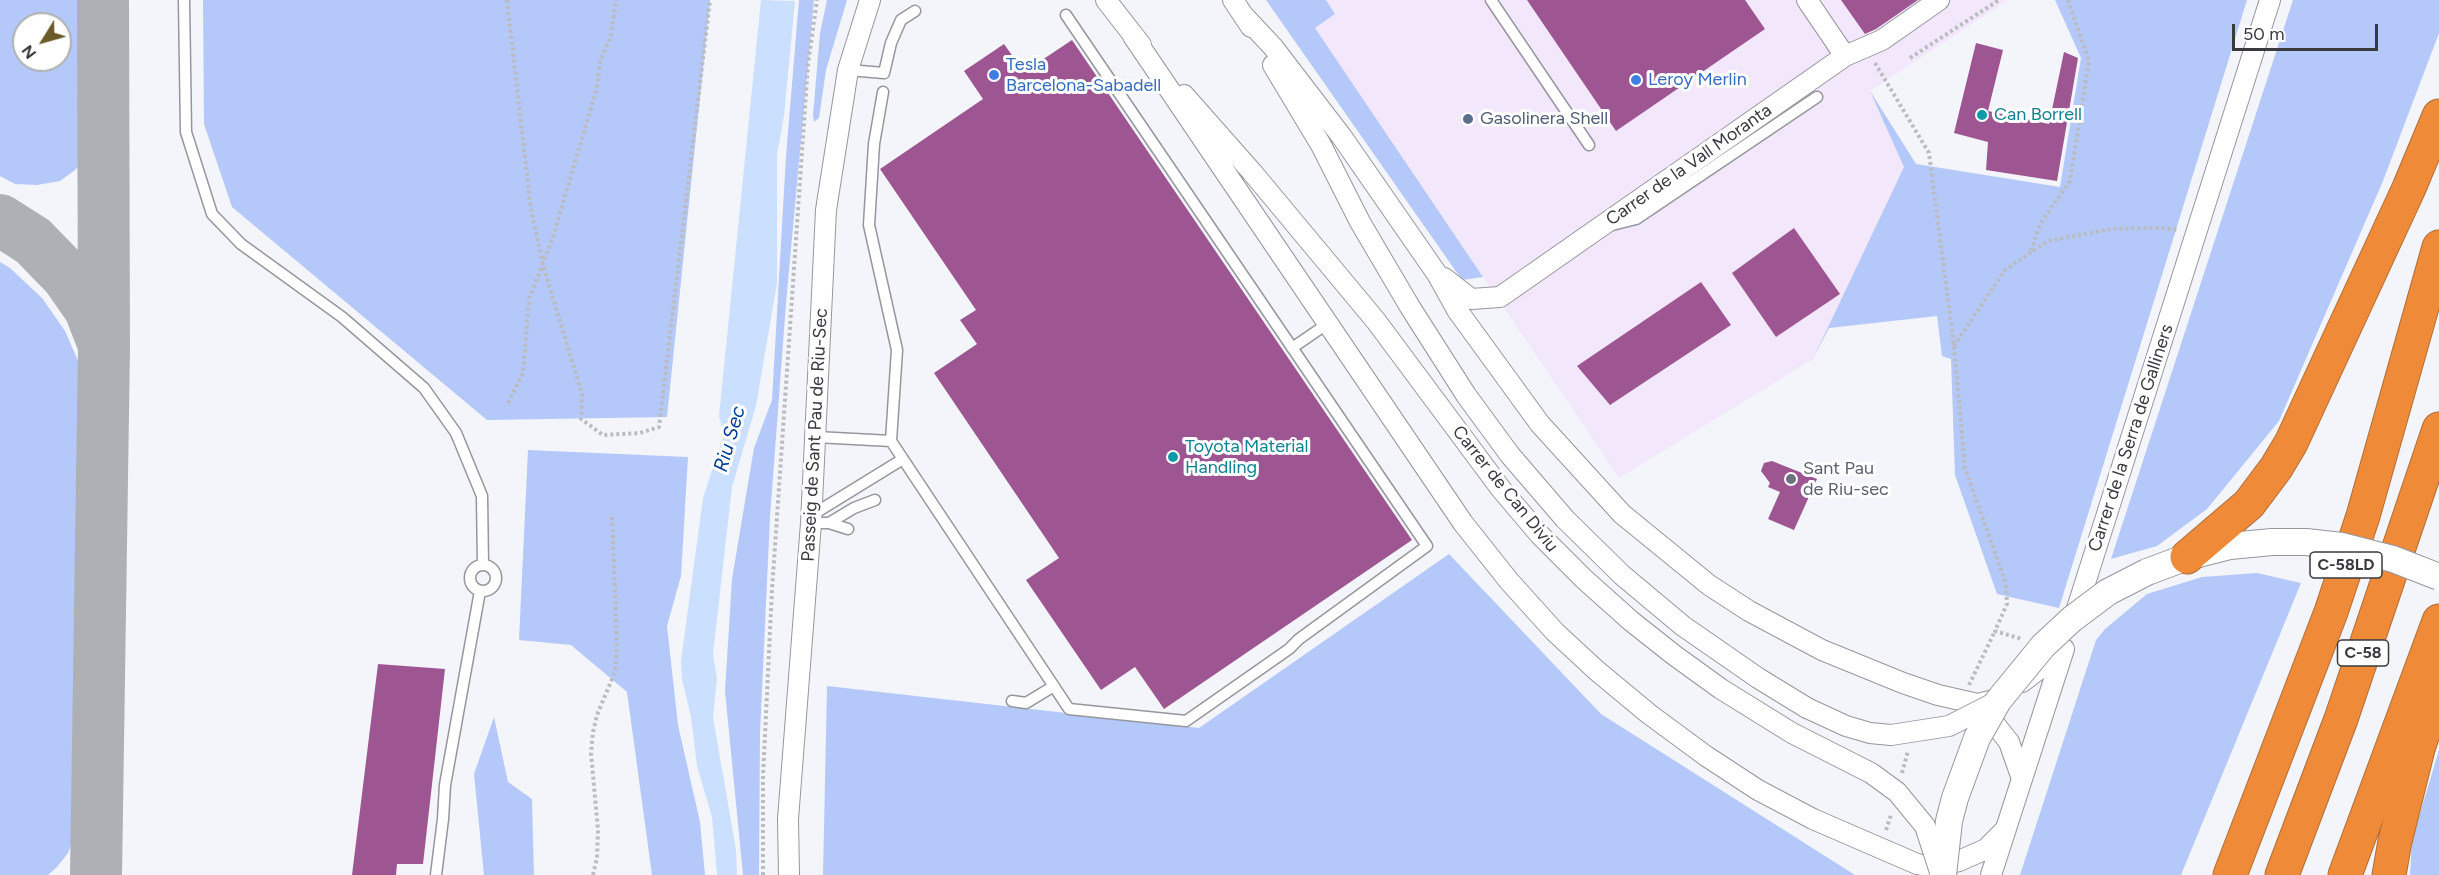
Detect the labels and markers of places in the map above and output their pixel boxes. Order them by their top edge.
place label: Tesla Barcelona-Sabadell [1006,54,1161,97]
marker: Tesla Barcelona-Sabadell [987,68,1001,82]
place label: Leroy Merlin [1648,69,1747,91]
marker: Leroy Merlin [1629,73,1643,87]
place label: Can Borrell [1994,104,2082,126]
place label: Gasolinera Shell [1480,108,1608,130]
marker: Can Borrell [1975,108,1989,122]
marker: Gasolinera Shell [1461,112,1475,126]
place label: Toyota Material Handling [1185,436,1309,478]
marker: Toyota Material Handling [1166,450,1180,464]
place label: Sant Pau de Riu-sec [1803,458,1889,500]
marker: Sant Pau de Riu-sec [1784,472,1798,486]

